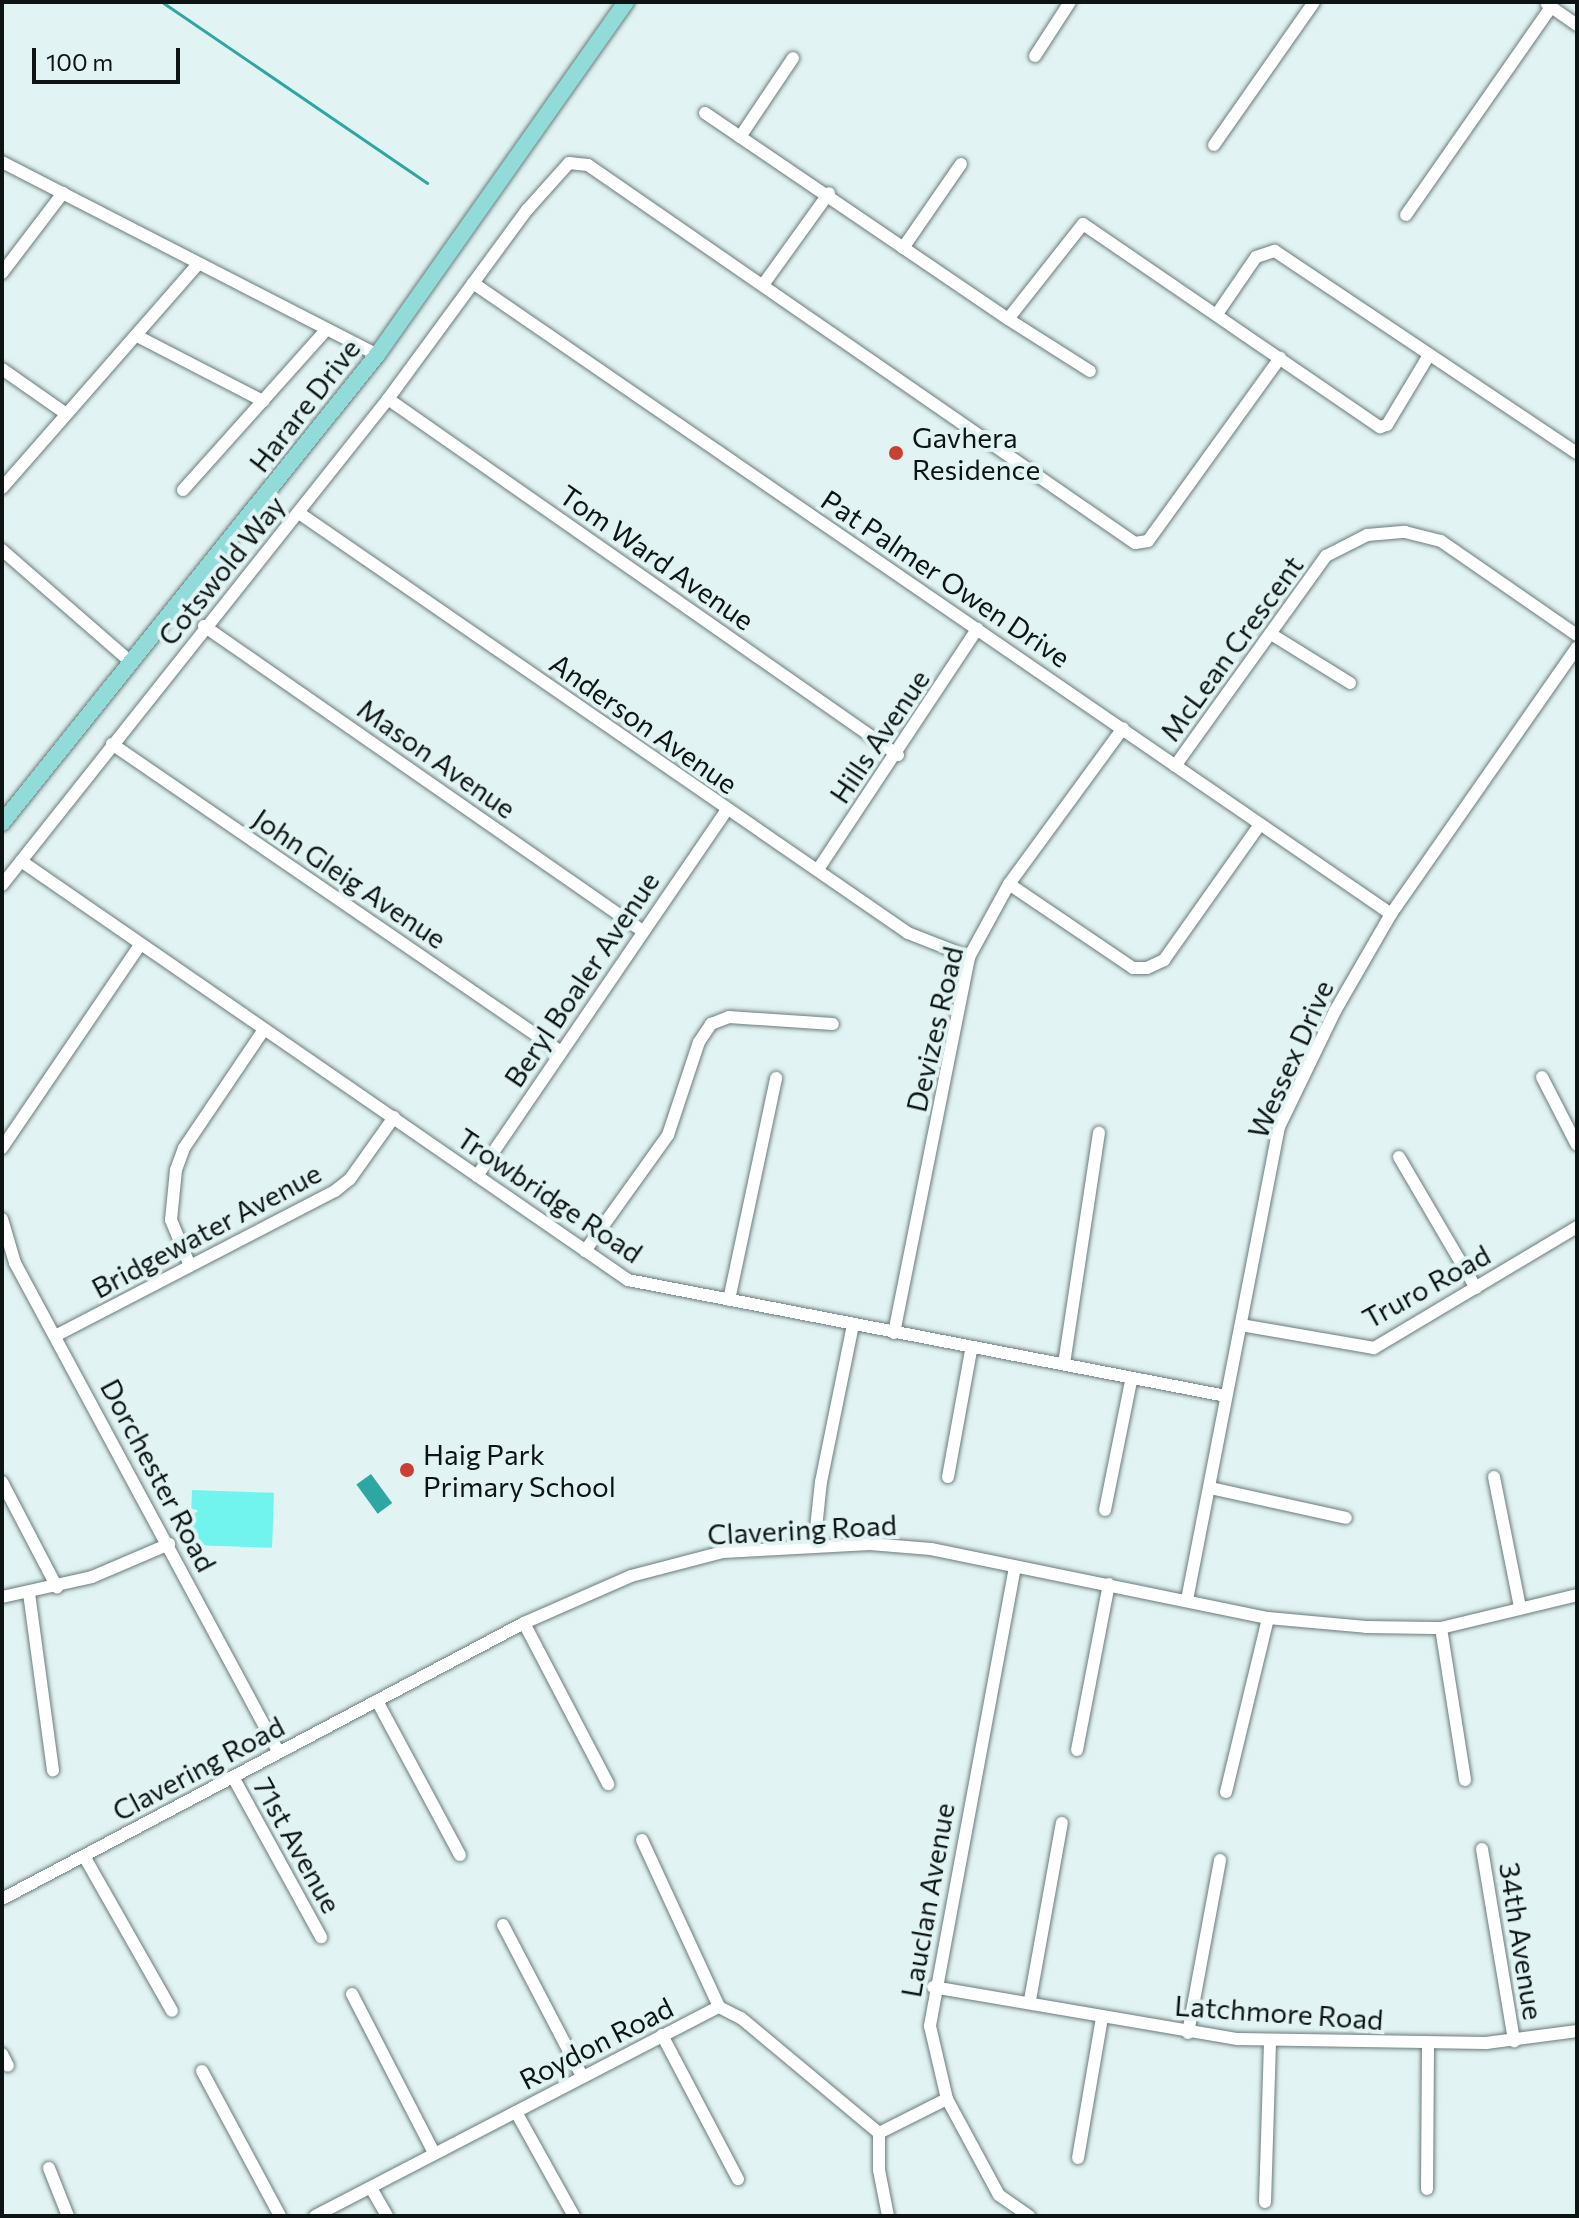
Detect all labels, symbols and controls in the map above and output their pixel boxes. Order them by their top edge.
scale bar [36,32,184,82]
text: 100 m [46,47,113,76]
street label: Harare Drive [242,332,366,478]
place label: Gavhera Residence [912,420,1040,486]
marker: Gavhera Residence [887,444,905,462]
street label: Tom Ward Avenue [553,477,761,637]
street label: Pat Palmer Owen Drive [815,482,1077,674]
street label: Cotswold Way [150,488,292,652]
street label: McLean Crescent [1152,549,1310,747]
street label: Anderson Avenue [544,646,744,800]
street label: Hills Avenue [822,663,936,809]
street label: Mason Avenue [351,691,523,825]
street label: John Gleig Avenue [247,801,453,955]
street label: Beryl Boaler Avenue [497,865,665,1093]
street label: Devizes Road [899,943,969,1115]
street label: Wessex Drive [1240,975,1340,1143]
street label: Trowbridge Road [451,1121,649,1269]
street label: Bridgewater Avenue [86,1155,326,1305]
street label: Truro Road [1356,1237,1496,1335]
street label: Dorchester Road [94,1373,224,1577]
place label: Haig Park Primary School [423,1437,616,1503]
marker: Haig Park Primary School [398,1461,416,1479]
street label: Clavering Road [706,1507,898,1551]
street label: Clavering Road [106,1709,290,1827]
street label: 71st Avenue [247,1771,349,1919]
street label: Lauclan Avenue [893,1800,961,2000]
street label: 34th Avenue [1493,1860,1551,2022]
street label: Latchmore Road [1173,1988,1385,2036]
street label: Roydon Road [514,1990,678,2096]

